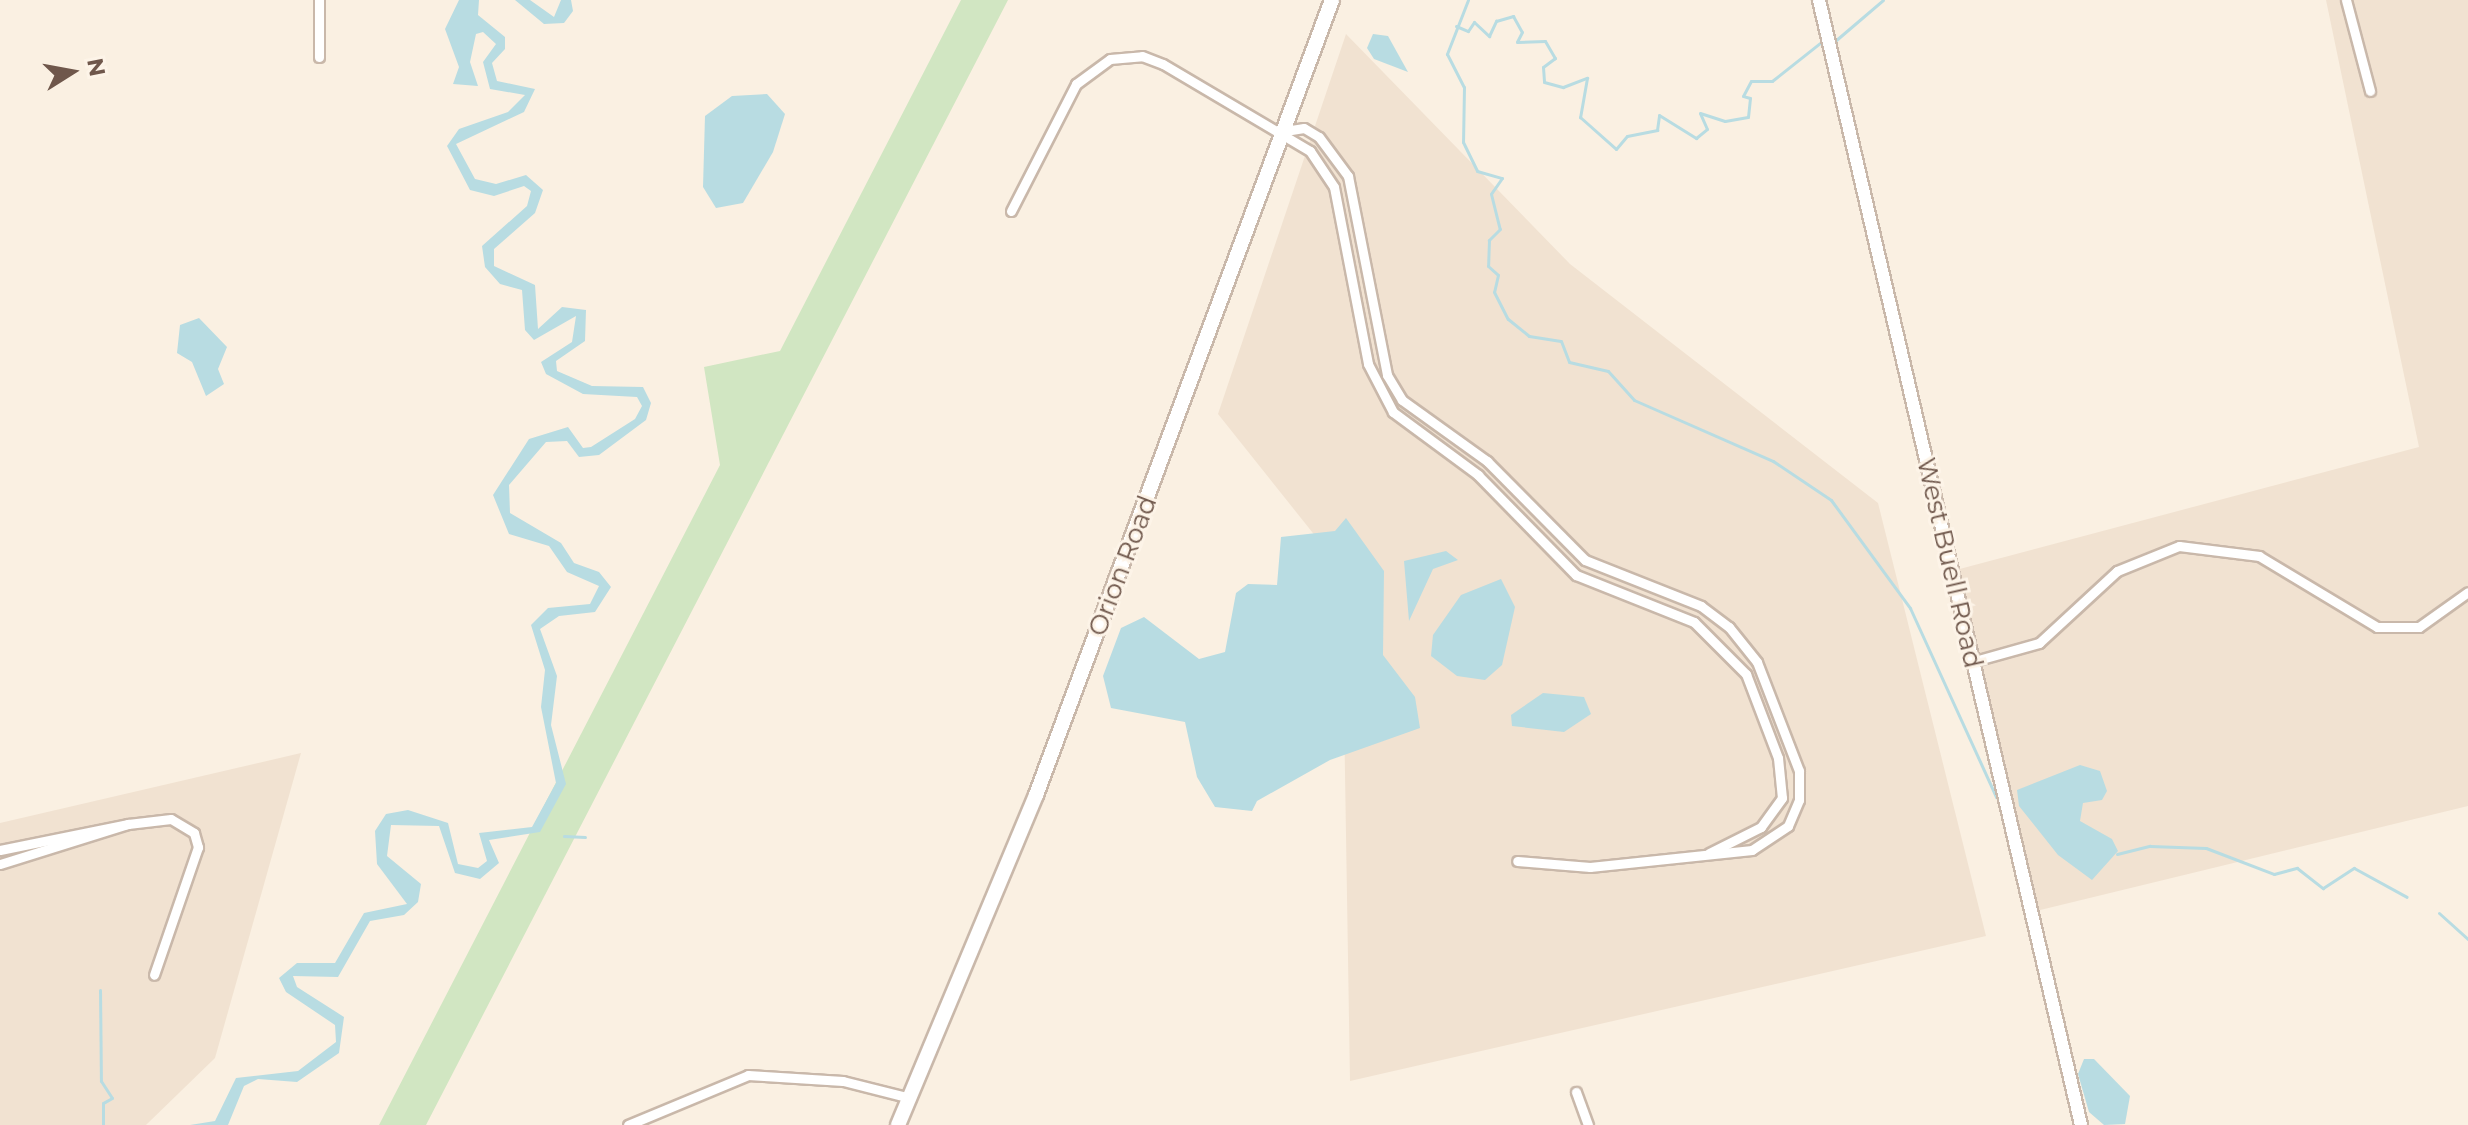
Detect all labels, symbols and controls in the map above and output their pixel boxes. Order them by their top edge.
north arrow [32,32,112,112]
text: N [81,56,111,79]
street label: West Buell Road [1910,455,1988,671]
street label: Orion Road [1082,491,1164,641]

